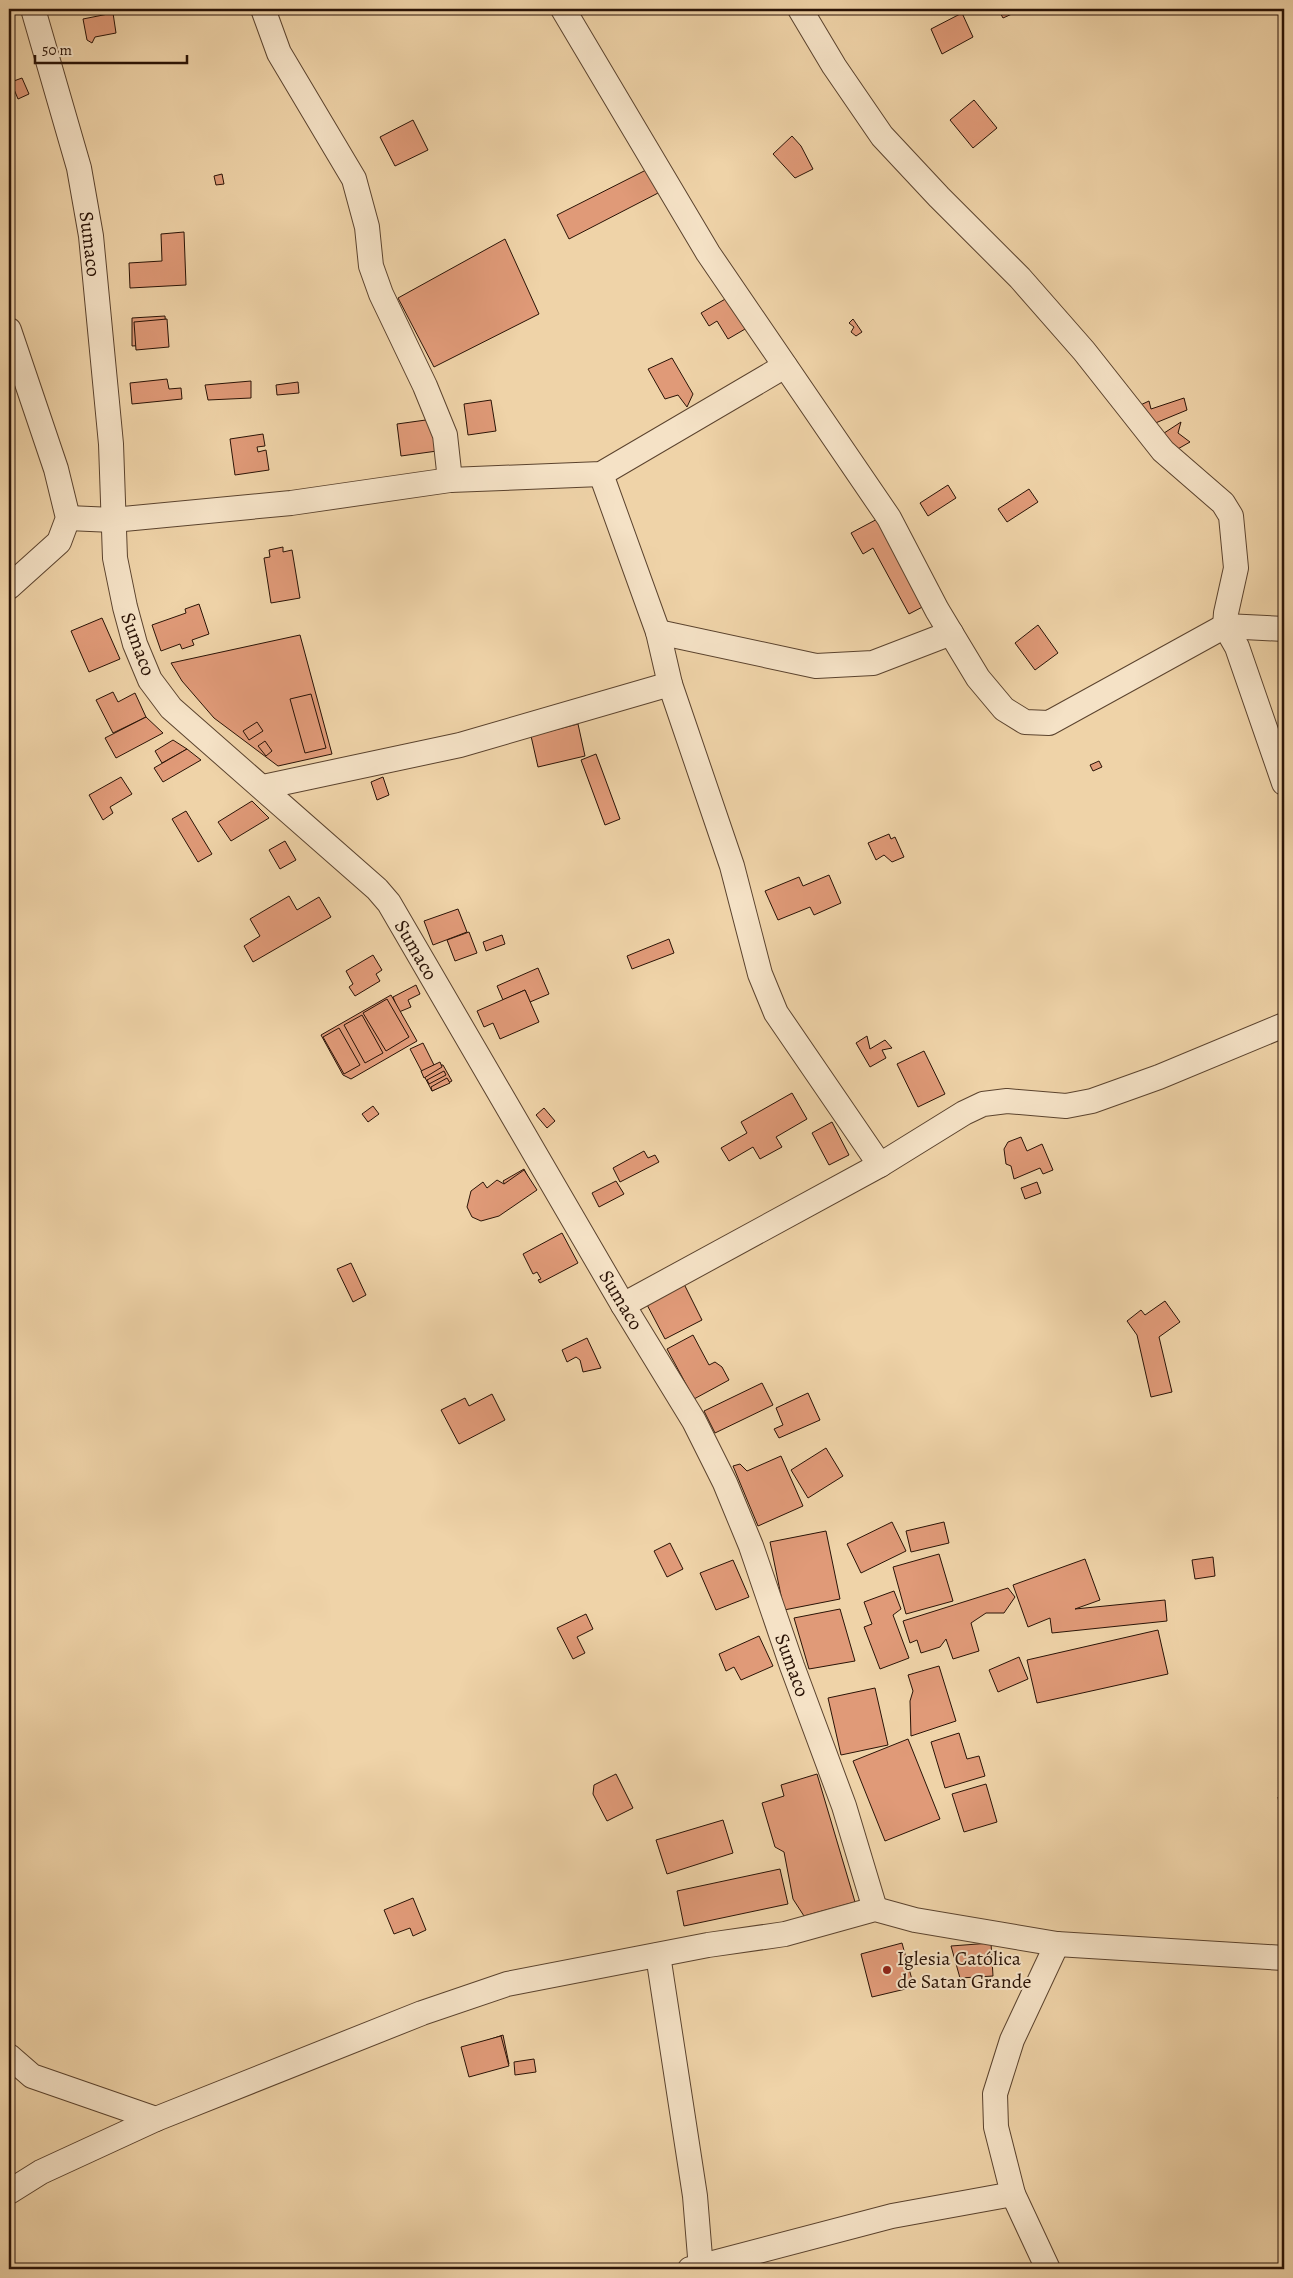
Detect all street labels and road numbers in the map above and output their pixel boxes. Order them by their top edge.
street label: Sumaco [73,210,107,278]
street label: Sumaco [114,609,162,679]
street label: Sumaco [388,915,444,985]
street label: Sumaco [593,1265,649,1335]
street label: Sumaco [768,1630,816,1700]

